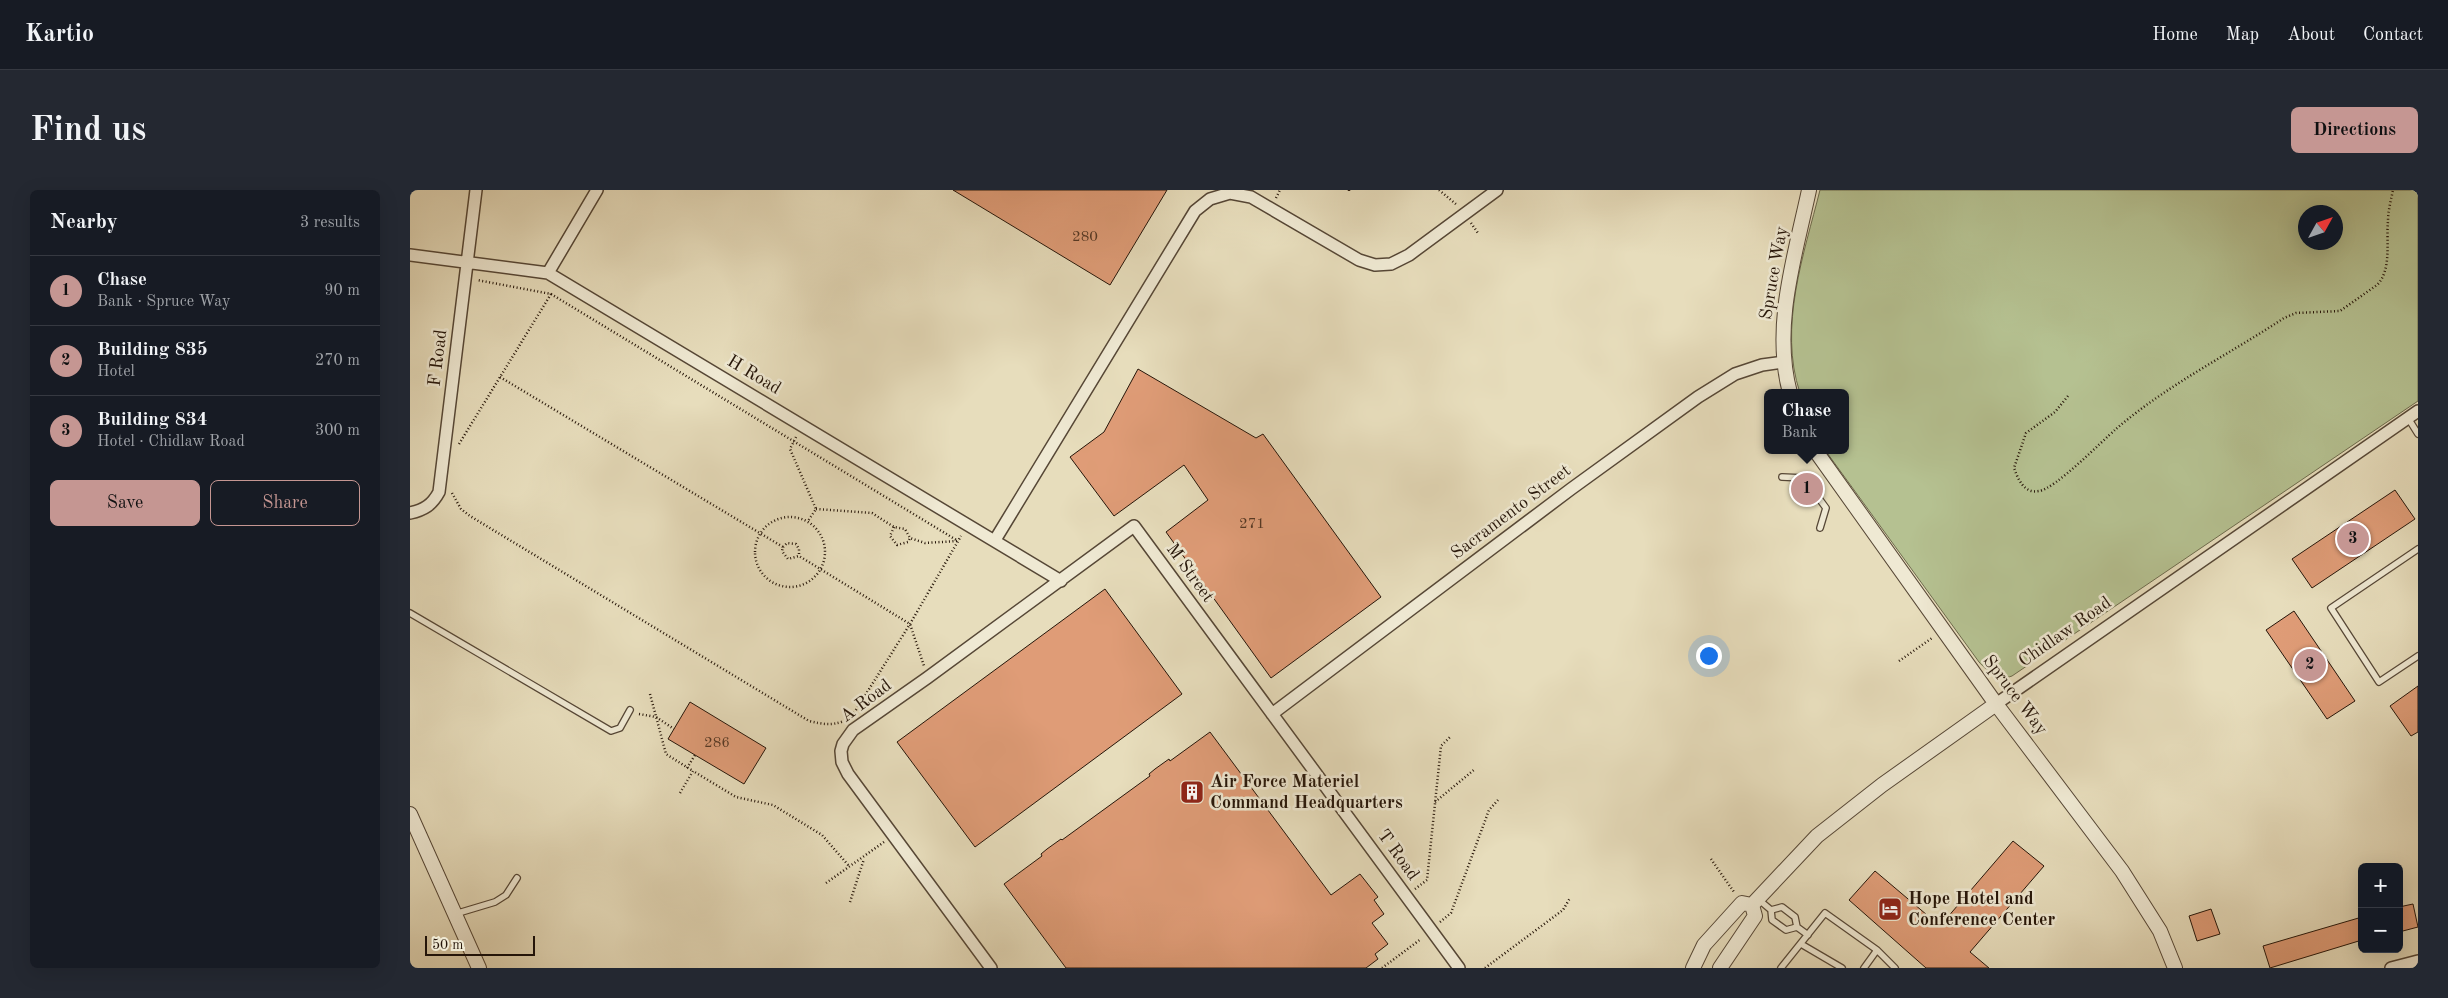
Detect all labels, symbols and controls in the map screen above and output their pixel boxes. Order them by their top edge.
text: Kartio [25,23,94,47]
text: Home [2152,26,2198,44]
text: Map [2226,26,2259,44]
text: About [2287,26,2335,44]
text: Contact [2363,26,2423,44]
button: Directions [2291,107,2418,153]
text: Find us [30,113,146,148]
north arrow [2298,205,2343,250]
text: Nearby [50,212,118,233]
text: 3 results [300,215,360,231]
street label: Spruce Way [1757,224,1791,321]
house number: 280 [1072,230,1098,245]
text: Chase [97,271,147,290]
text: 1 [61,283,71,299]
text: 90 m [324,283,360,299]
text: Bank · Spruce Way [97,294,230,310]
street label: F Road [426,328,450,388]
text: Building 835 [97,341,208,360]
street label: H Road [724,352,784,398]
text: 2 [61,353,71,369]
text: 270 m [315,353,360,369]
text: Hotel [97,364,135,380]
popup [1764,389,1849,454]
text: Chase [1782,402,1831,421]
text: Building 834 [97,411,208,430]
text: 3 [61,423,71,439]
text: 300 m [315,423,360,439]
text: Bank [1782,425,1817,441]
text: Hotel · Chidlaw Road [97,434,245,450]
street label: Sacramento Street [1448,461,1574,563]
pin: 1 [1791,470,1823,508]
button: Save [50,480,200,526]
button: Share [210,480,360,526]
house number: 271 [1239,517,1265,532]
pin: 3 [2337,520,2369,558]
street label: M Street [1163,540,1217,606]
street label: Chidlaw Road [2015,593,2115,671]
your location [1696,643,1722,669]
pin: 2 [2294,646,2326,684]
street label: Spruce Way [1979,652,2051,739]
street label: A Road [837,676,895,726]
house number: 286 [704,736,730,751]
place label: Air Force Materiel Command Headquarters [1210,773,1403,812]
building icon: Air Force Materiel Command Headquarters [1179,779,1205,805]
street label: T Road [1374,826,1422,884]
map controls [2358,863,2403,953]
button: + [2358,863,2403,908]
place label: Hope Hotel and Conference Center [1908,890,2055,929]
hotel icon: Hope Hotel and Conference Center [1877,896,1903,922]
button: − [2358,908,2403,953]
scale bar [425,933,535,956]
text: 50 m [432,938,463,952]

